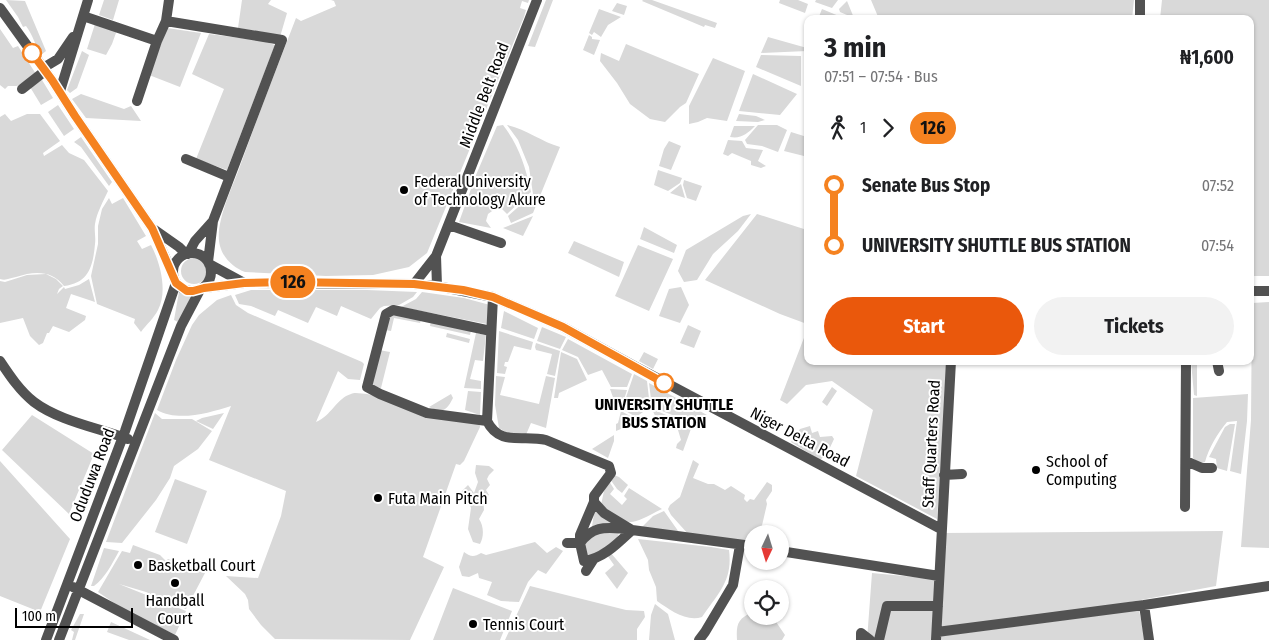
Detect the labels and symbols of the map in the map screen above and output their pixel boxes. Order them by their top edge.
street label: Middle Belt Road [455,40,513,150]
unlabelled marker [22,43,42,63]
place label: Federal University of Technology Akure [414,172,546,209]
marker: Federal University of Technology Akure [398,184,410,196]
line badge: 126 [264,266,322,298]
marker: UNIVERSITY SHUTTLE BUS STATION [654,373,674,393]
street label: Staff Quarters Road [918,379,944,509]
place label: UNIVERSITY SHUTTLE BUS STATION [595,395,734,432]
street label: Niger Delta Road [747,403,853,471]
street label: Oduduwa Road [65,425,119,525]
place label: School of Computing [1046,452,1117,489]
marker: School of Computing [1030,464,1042,476]
place label: Futa Main Pitch [388,489,488,508]
marker: Futa Main Pitch [372,492,384,504]
north arrow [744,525,789,570]
place label: Basketball Court [148,556,256,575]
marker: Basketball Court [132,559,144,571]
marker: Handball Court [169,577,181,589]
place label: Handball Court [145,591,205,628]
scale bar [15,605,132,628]
place label: Tennis Court [483,615,565,634]
marker: Tennis Court [467,618,479,630]

